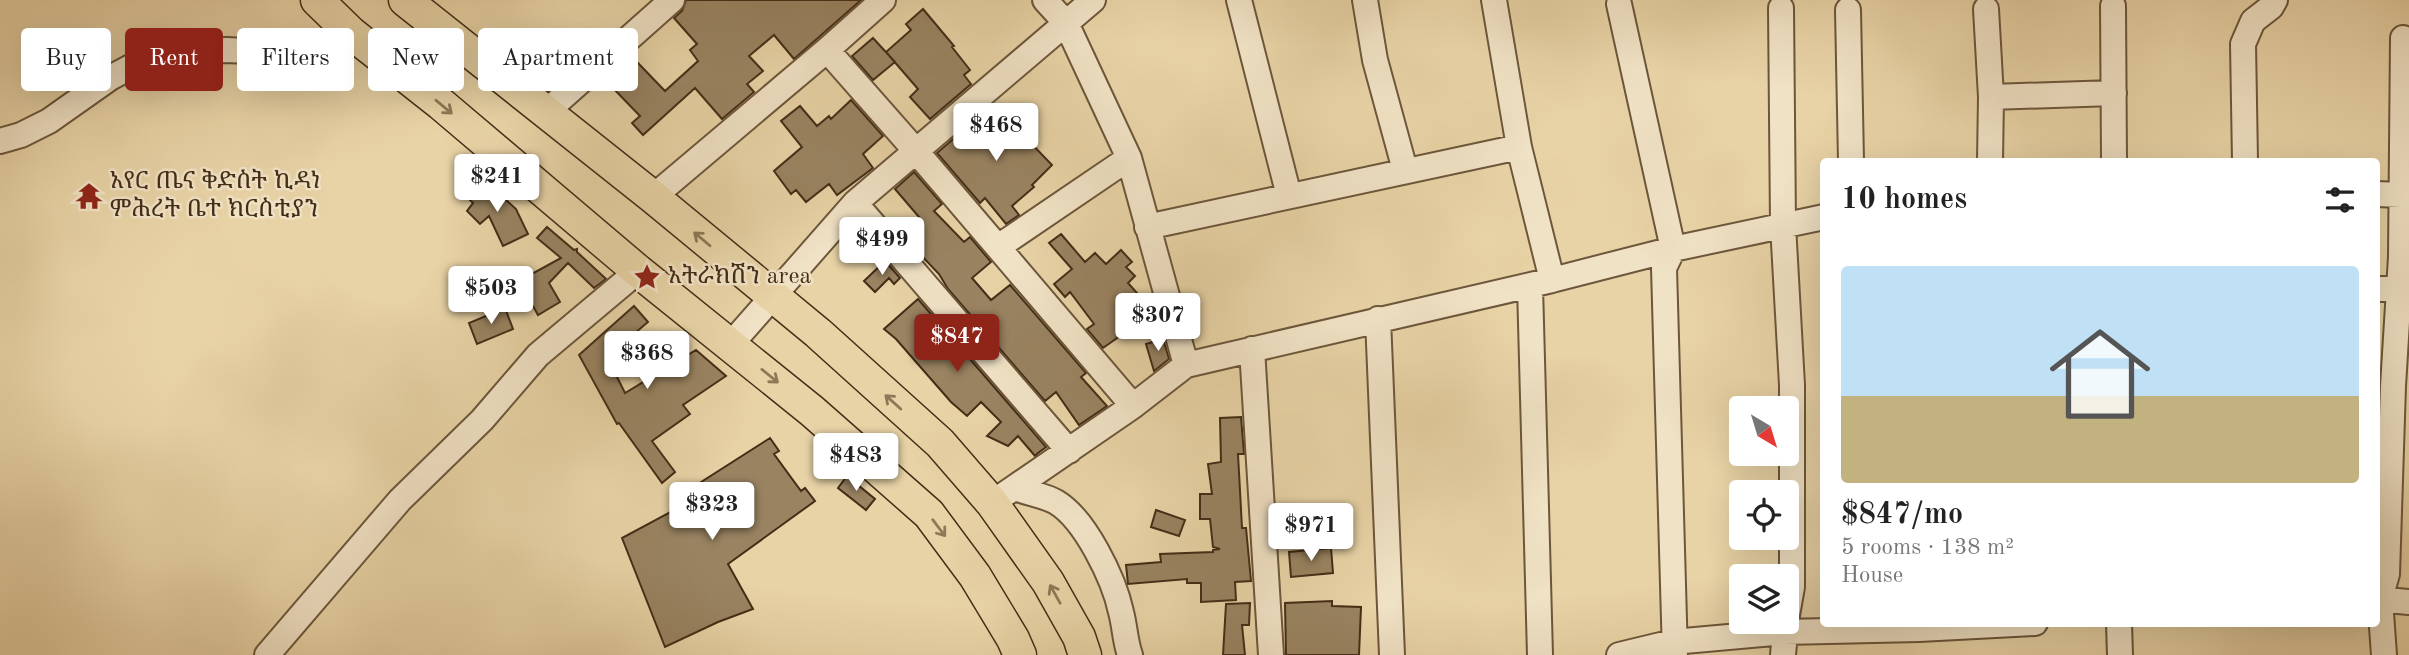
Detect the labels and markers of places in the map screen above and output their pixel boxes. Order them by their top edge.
pin: $468 [955,104,1037,163]
pin: $241 [456,154,538,214]
place label: አየር ጤና ቅድስት ኪዳነ ምሕረት ቤተ ክርስቲያን [110,168,321,222]
temple icon: አየር ጤና ቅድስት ኪዳነ ምሕረት ቤተ ክርስቲያን [74,181,104,211]
pin: $499 [841,218,923,277]
place icon: አትራክሽን area [632,262,662,292]
place label: አትራክሽን area [668,262,811,289]
pin: $503 [450,266,532,326]
pin: $307 [1117,294,1199,353]
pin: $847 [916,314,998,374]
pin: $368 [606,332,688,391]
pin: $483 [815,434,897,493]
pin: $323 [671,482,753,542]
pin: $971 [1270,504,1352,563]

